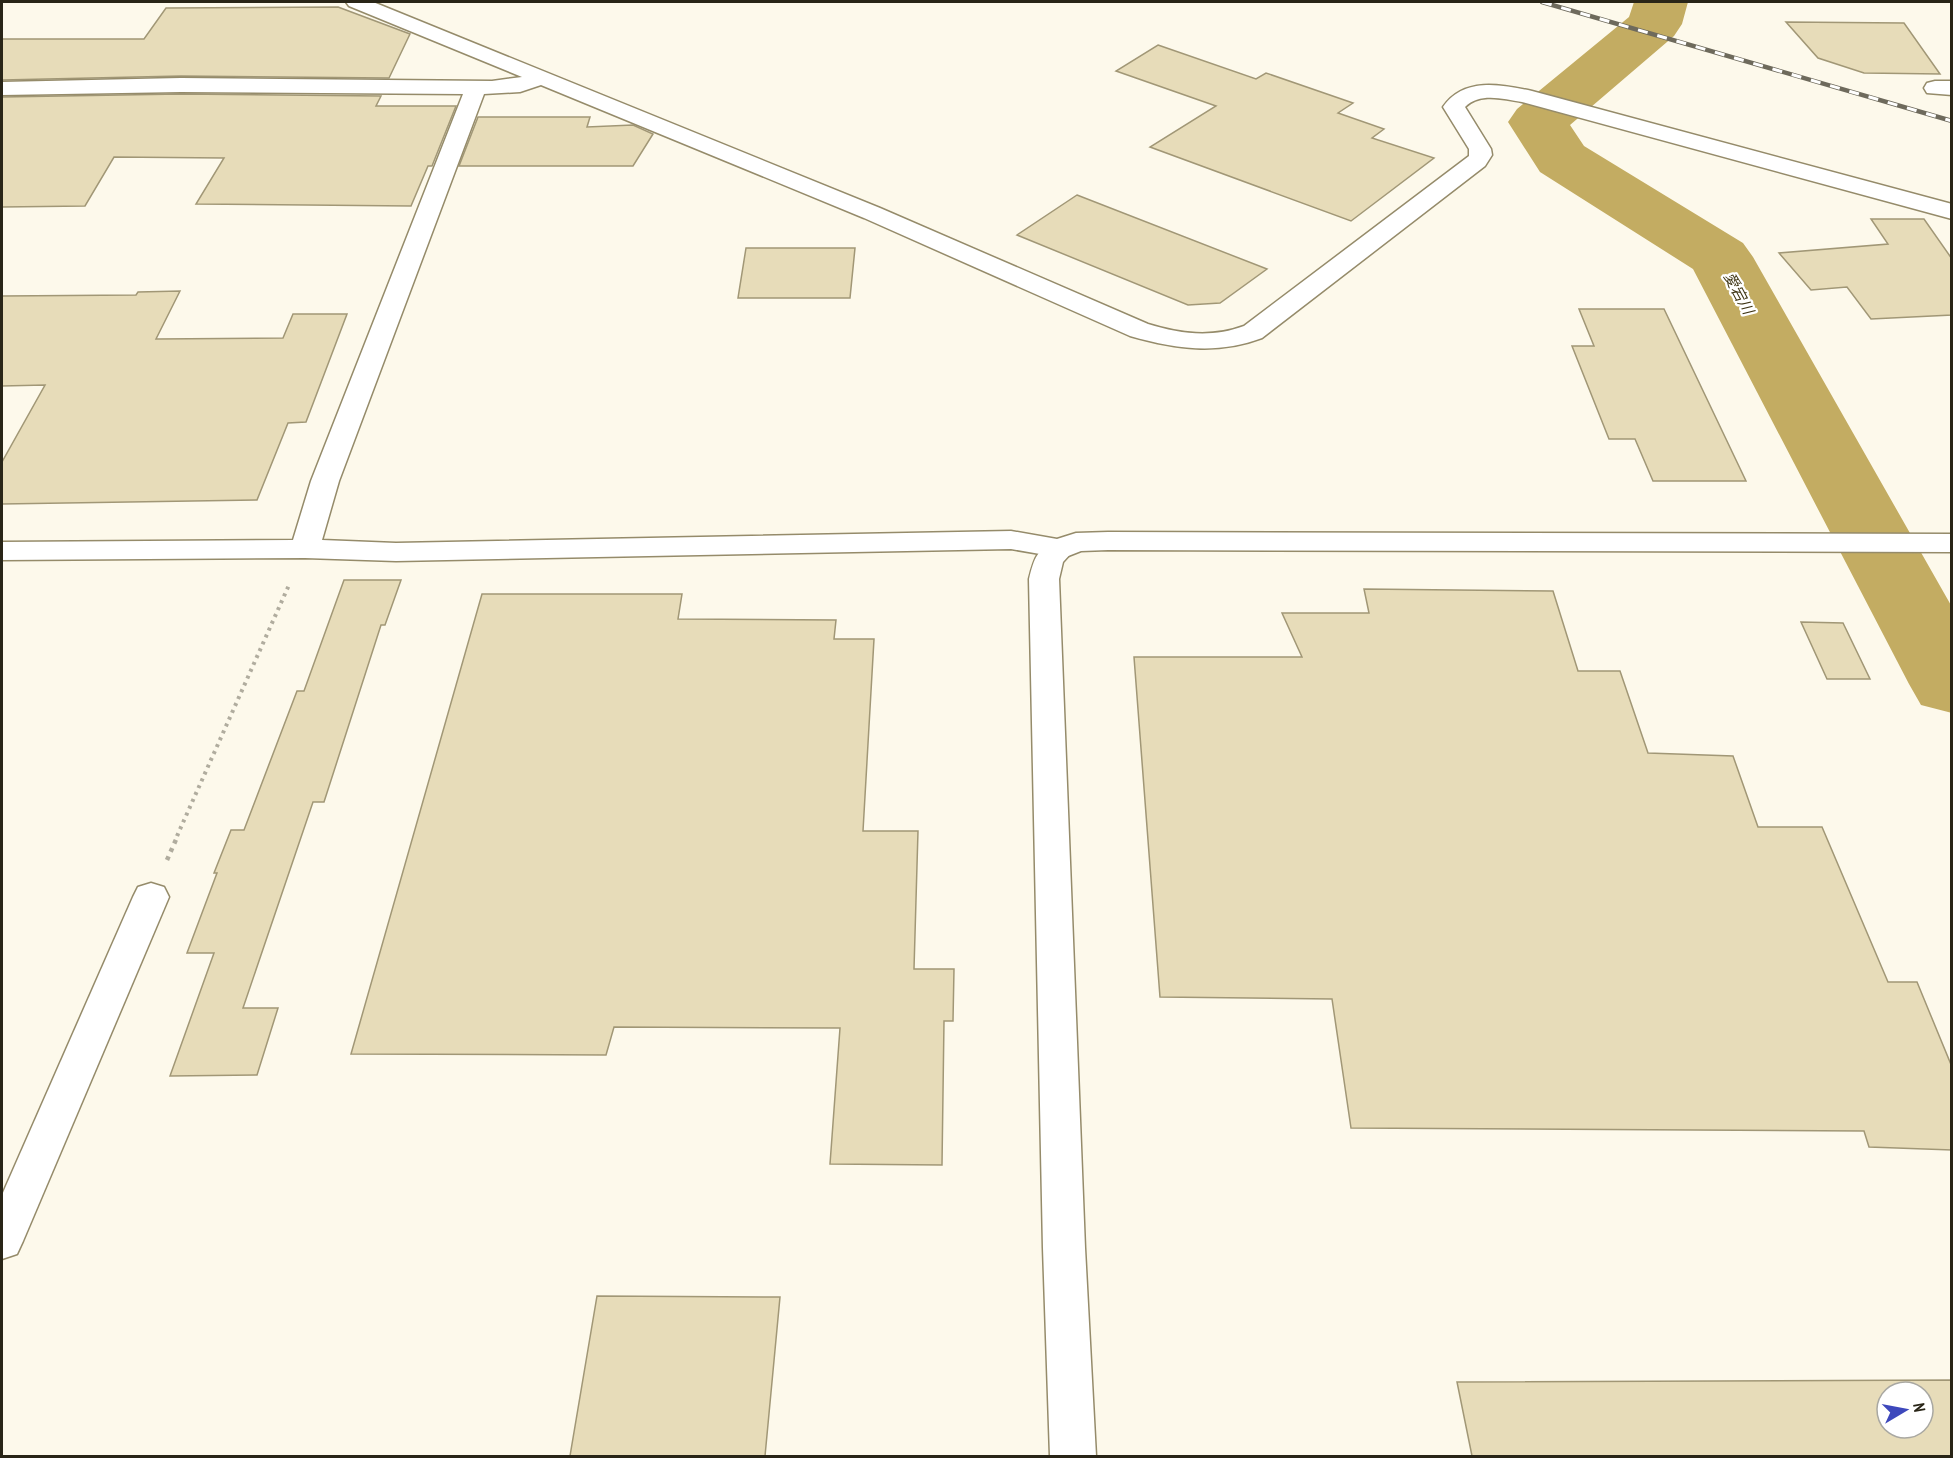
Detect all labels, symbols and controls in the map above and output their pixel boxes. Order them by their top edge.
water label: 愛宕川 [1720,269,1759,319]
north arrow [1875,1380,1935,1440]
text: N [1909,1401,1930,1413]

